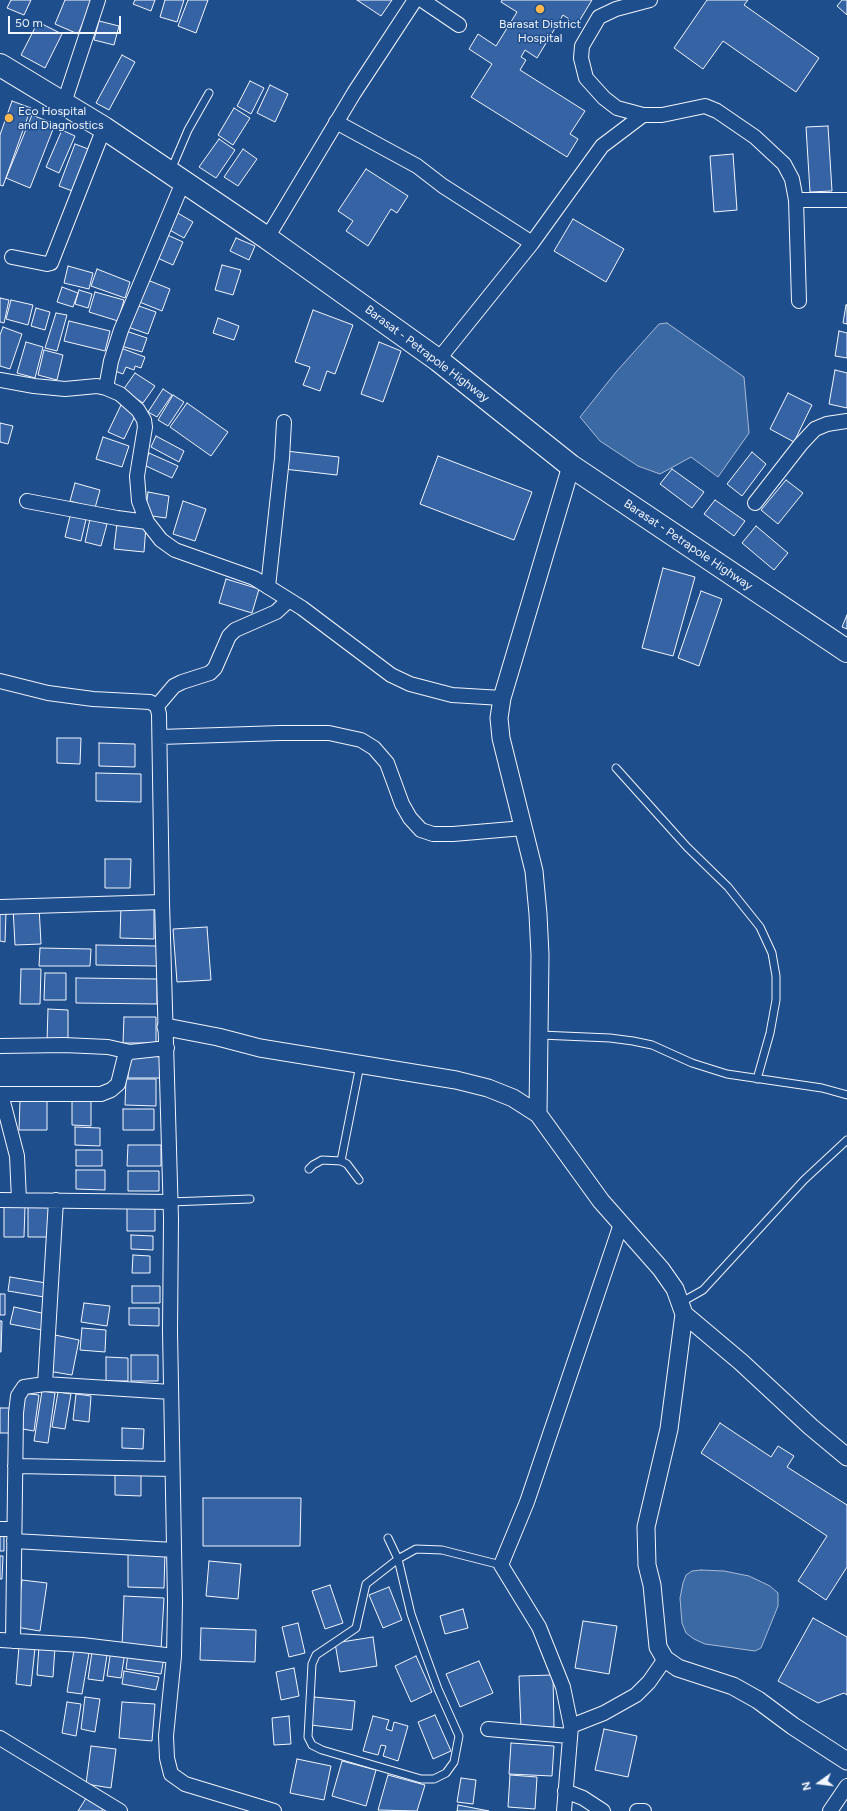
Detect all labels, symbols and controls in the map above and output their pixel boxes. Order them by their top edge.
marker: Barasat District Hospital [534,3,546,15]
scale bar [10,8,123,34]
text: 50 m [15,16,43,30]
place label: Barasat District Hospital [499,17,581,45]
place label: Eco Hospital and Diagnostics [18,104,104,132]
marker: Eco Hospital and Diagnostics [3,112,15,124]
street label: Barasat - Petrapole Highway [362,302,492,406]
street label: Barasat - Petrapole Highway [621,496,755,594]
north arrow [799,1763,839,1803]
text: N [800,1780,814,1792]

